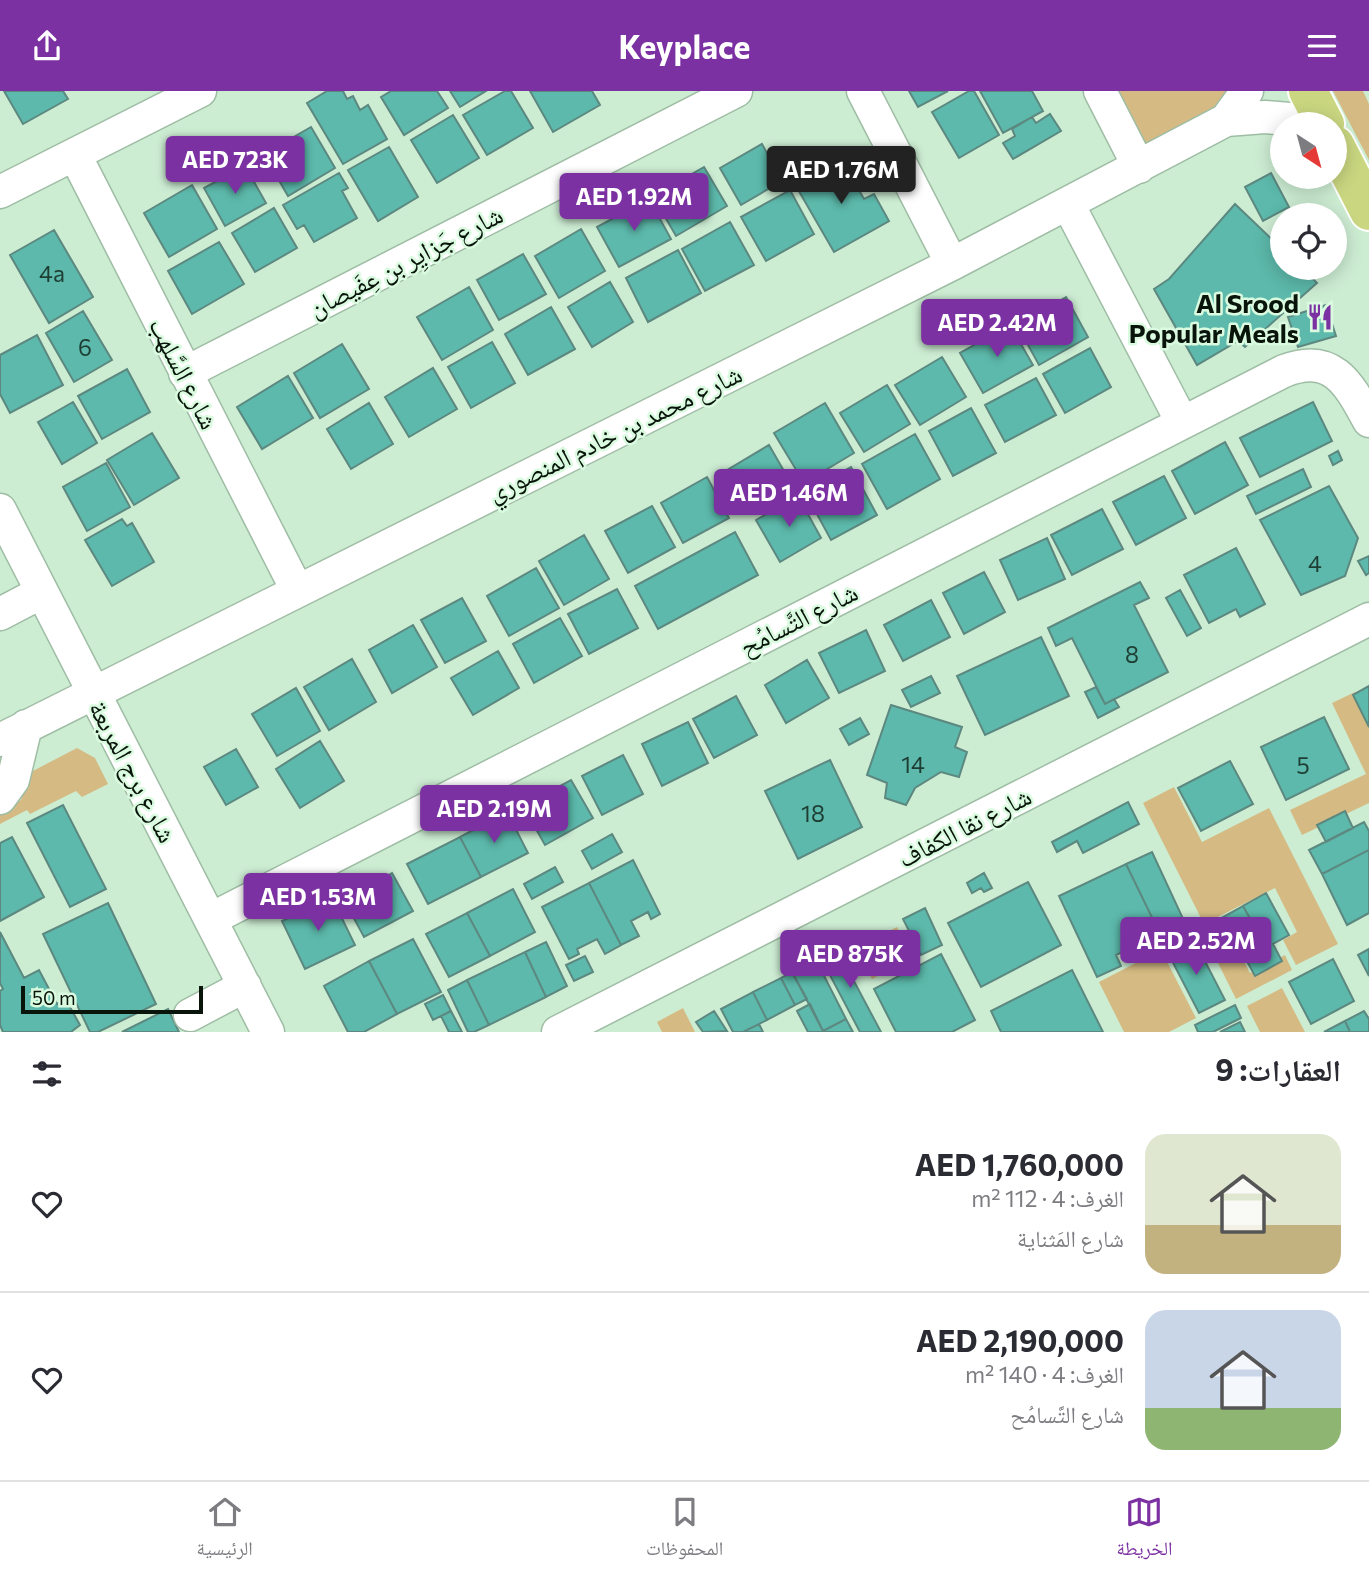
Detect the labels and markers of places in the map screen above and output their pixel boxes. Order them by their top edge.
pin: AED 723K [163,137,307,196]
pin: AED 1.76M [761,146,921,206]
pin: AED 1.92M [554,173,714,233]
place label: Al Srood Popular Meals [1129,287,1299,348]
pin: AED 2.42M [917,299,1077,359]
restaurant icon: Al Srood Popular Meals [1305,302,1335,332]
pin: AED 1.46M [709,469,869,529]
pin: AED 2.19M [414,785,574,845]
pin: AED 1.53M [238,873,398,933]
pin: AED 2.52M [1116,917,1276,977]
pin: AED 875K [778,930,922,990]

